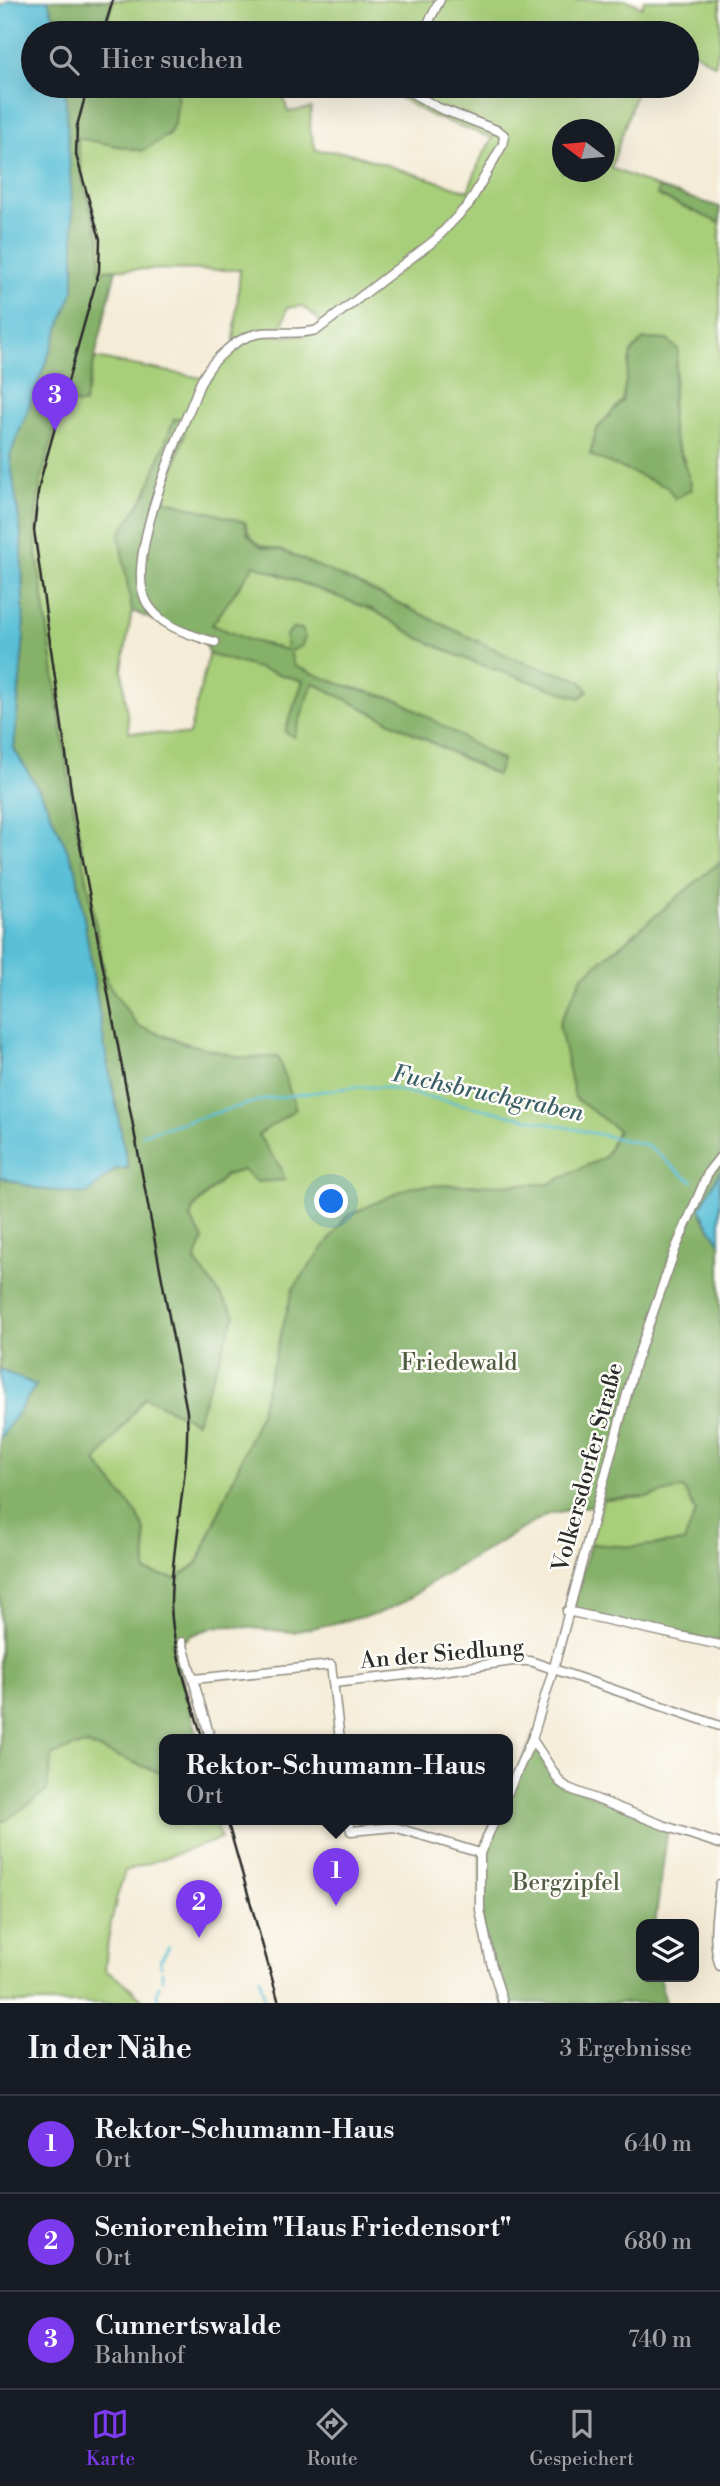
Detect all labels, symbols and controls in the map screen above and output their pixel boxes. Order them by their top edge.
search box [21,21,699,98]
icon: search [45,41,83,79]
text: Hier suchen [101,44,243,76]
north arrow [552,119,615,182]
pin: 3 [32,373,78,431]
water label: Fuchsbruchgraben [389,1059,587,1129]
your location [314,1184,348,1218]
park label: Friedewald [401,1349,517,1377]
street label: Volkersdorfer Straße [546,1360,629,1576]
street label: An der Siedlung [358,1633,525,1675]
popup [159,1734,513,1825]
text: Rektor-Schumann-Haus [186,1750,486,1782]
text: Ort [186,1782,223,1810]
pin: 1 [313,1848,359,1906]
park label: Bergzipfel [511,1869,620,1897]
pin: 2 [176,1880,222,1938]
map controls [636,1919,699,1982]
button: layers [636,1919,699,1982]
text: In der Nähe [28,2030,192,2068]
text: 3 Ergebnisse [559,2035,692,2063]
text: Rektor-Schumann-Haus [95,2114,394,2146]
text: 1 [45,2130,57,2158]
text: 640 m [624,2130,692,2158]
text: Ort [95,2146,132,2174]
text: Seniorenheim "Haus Friedensort" [95,2212,511,2244]
text: 2 [44,2228,58,2256]
text: 680 m [624,2228,692,2256]
text: Ort [95,2244,132,2272]
text: Cunnertswalde [95,2310,281,2342]
text: 3 [44,2326,58,2354]
text: 740 m [628,2326,692,2354]
text: Bahnhof [95,2342,185,2370]
tab: Karte [86,2405,135,2471]
tab: Route [307,2405,358,2471]
tab: Gespeichert [529,2405,634,2471]

